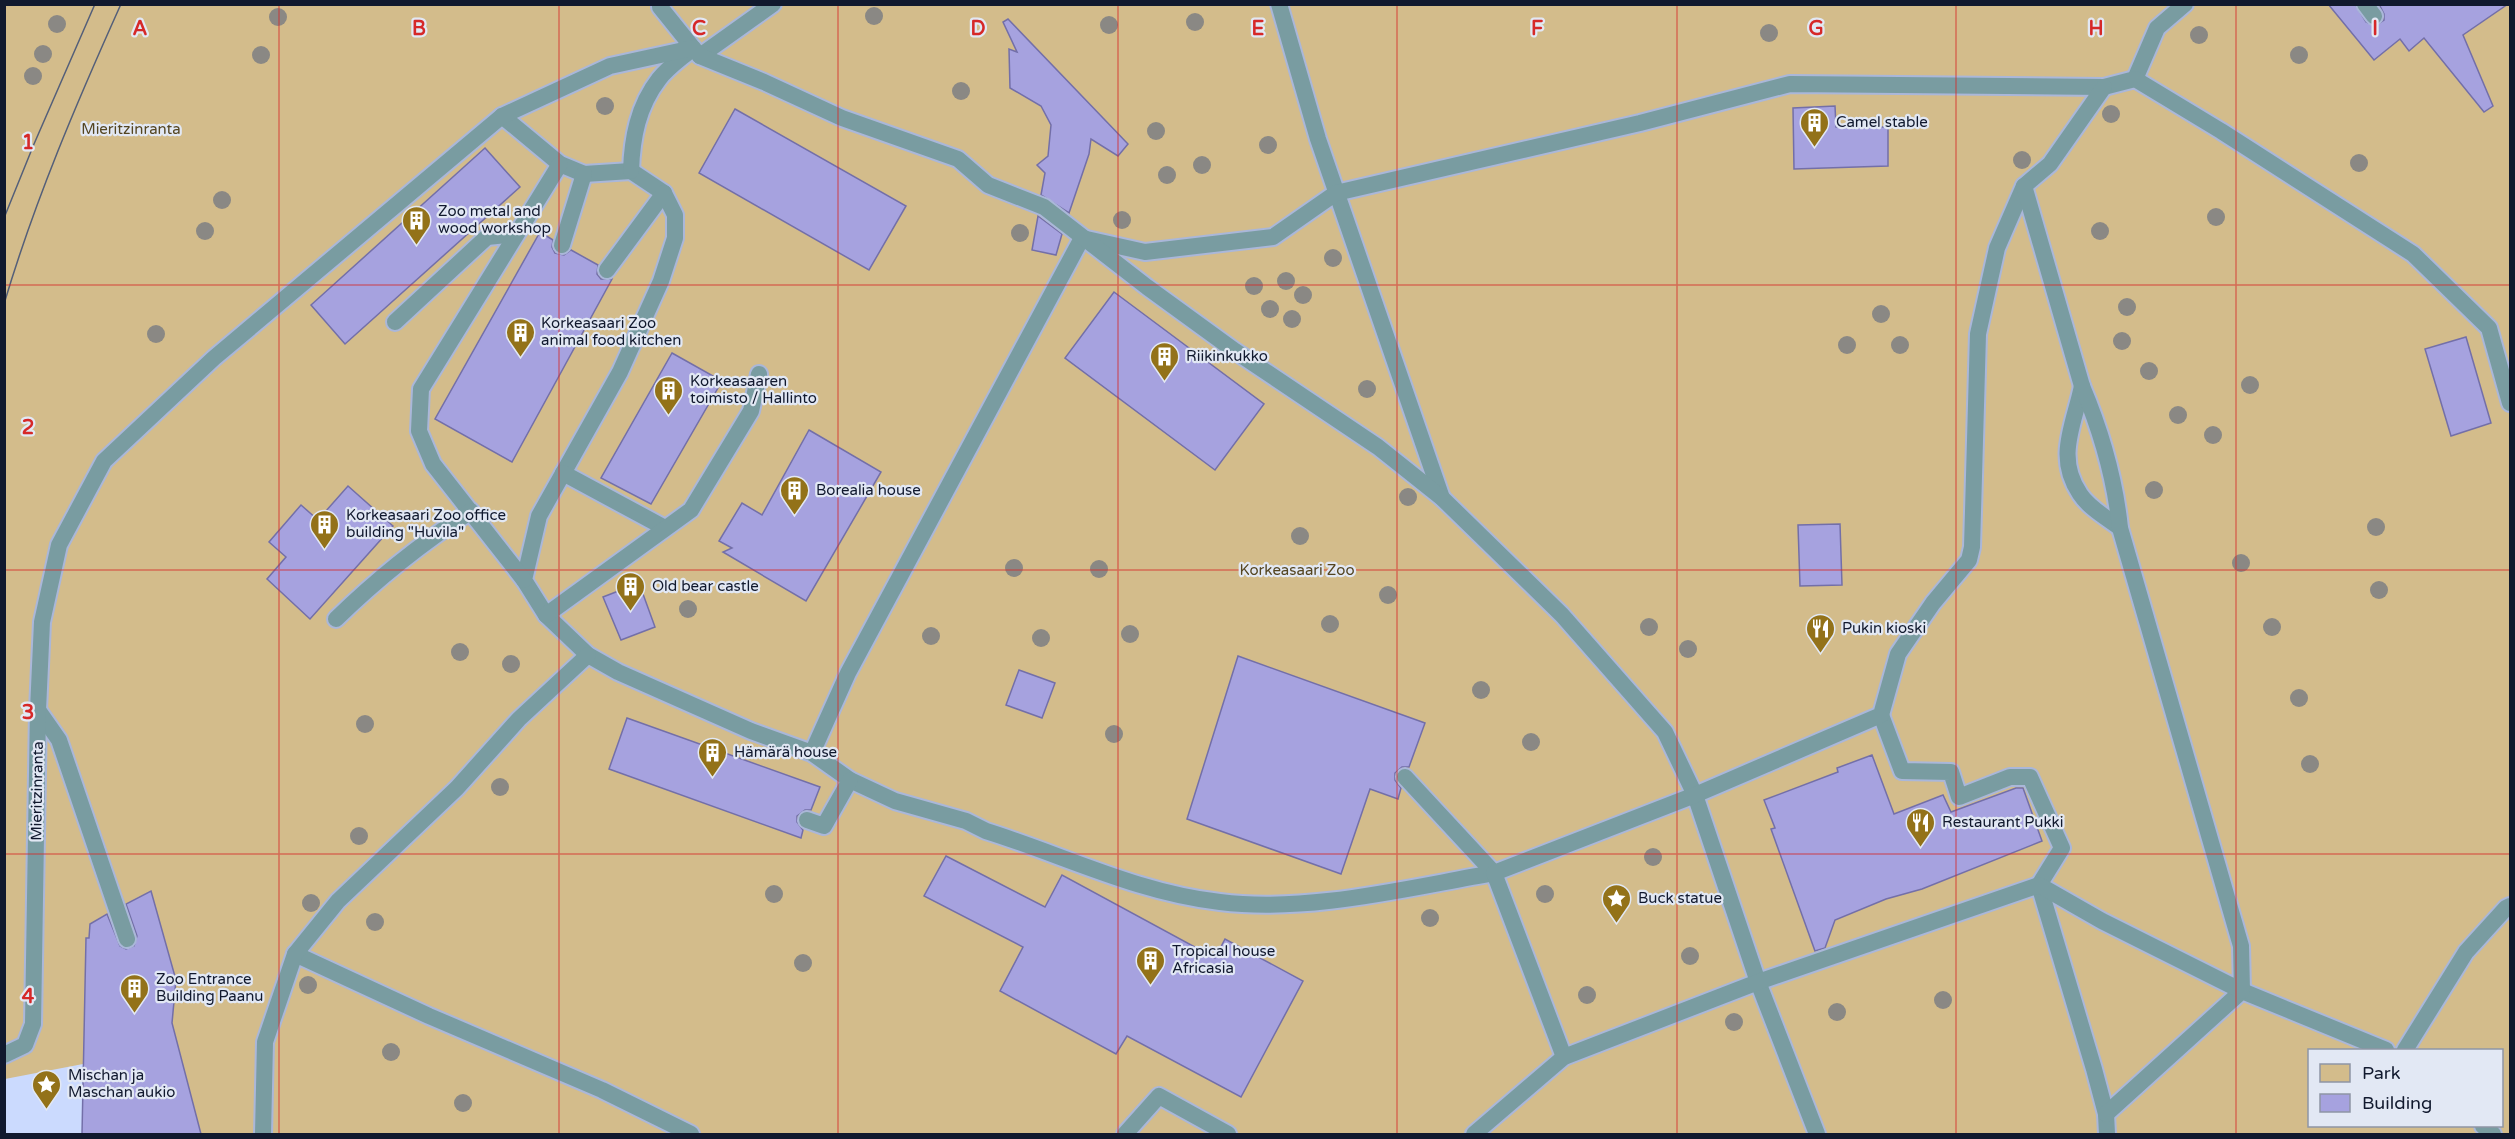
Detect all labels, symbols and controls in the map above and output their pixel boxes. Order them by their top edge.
text: A [133,17,148,41]
text: B [412,17,426,41]
text: C [692,17,706,41]
text: D [970,17,986,41]
text: E [1252,17,1265,41]
text: F [1531,17,1543,41]
text: G [1808,17,1824,41]
text: H [2088,17,2104,41]
text: I [2372,17,2378,41]
building icon: Camel stable [1799,106,1831,148]
place label: Camel stable [1836,113,1928,131]
park label: Mieritzinranta [81,120,181,138]
text: 1 [22,131,34,155]
place label: Zoo metal and wood workshop [438,202,551,237]
building icon: Zoo metal and wood workshop [401,204,433,246]
place label: Korkeasaari Zoo animal food kitchen [541,314,681,349]
building icon: Korkeasaari Zoo animal food kitchen [504,316,536,358]
building icon: Riikinkukko [1149,340,1181,382]
place label: Riikinkukko [1186,347,1268,365]
place label: Korkeasaaren toimisto / Hallinto [690,372,817,407]
building icon: Korkeasaaren toimisto / Hallinto [653,374,685,416]
text: 2 [22,416,34,440]
building icon: Borealia house [779,474,811,516]
place label: Borealia house [816,481,921,499]
place label: Korkeasaari Zoo office building "Huvila" [346,506,506,541]
building icon: Korkeasaari Zoo office building "Huvila" [309,508,341,550]
park label: Korkeasaari Zoo [1239,561,1355,579]
building icon: Old bear castle [615,570,647,612]
place label: Old bear castle [652,577,759,595]
restaurant icon: Pukin kioski [1805,612,1837,654]
place label: Pukin kioski [1842,619,1926,637]
text: 3 [22,701,34,725]
building icon: Hämärä house [697,736,729,778]
street label: Mieritzinranta [27,741,47,841]
place label: Hämärä house [734,743,837,761]
restaurant icon: Restaurant Pukki [1905,806,1937,848]
place label: Restaurant Pukki [1942,813,2064,831]
place icon: Buck statue [1601,882,1633,924]
place label: Buck statue [1638,889,1722,907]
place label: Tropical house Africasia [1172,942,1275,977]
building icon: Tropical house Africasia [1135,944,1167,986]
place label: Zoo Entrance Building Paanu [156,970,263,1005]
building icon: Zoo Entrance Building Paanu [119,972,151,1014]
text: 4 [22,985,35,1009]
legend [2308,1049,2503,1127]
text: Park [2362,1062,2401,1084]
place label: Mischan ja Maschan aukio [68,1066,175,1101]
place icon: Mischan ja Maschan aukio [31,1068,63,1110]
text: Building [2362,1092,2432,1114]

